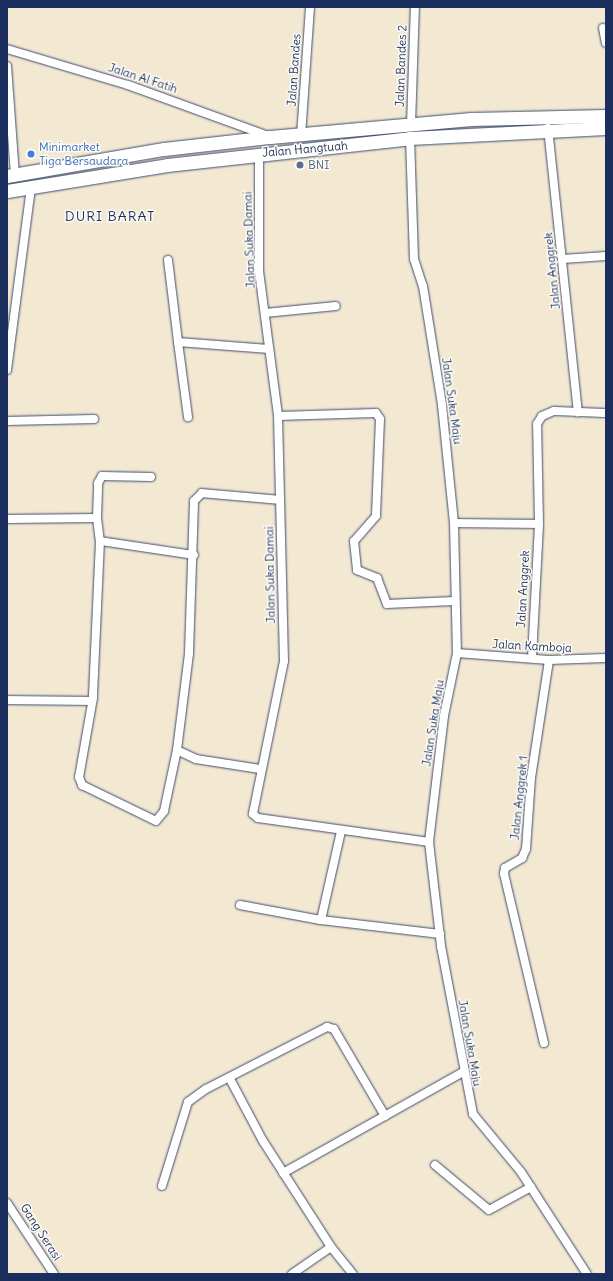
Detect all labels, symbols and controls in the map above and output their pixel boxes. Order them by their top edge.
street label: Jalan Bandes 2 [392,25,410,107]
street label: Jalan Bandes [284,33,304,107]
street label: Jalan Al Fatih [106,60,180,96]
street label: Jalan Hangtuah [261,138,349,160]
place label: Minimarket Tiga Bersaudara [39,140,128,168]
marker: Minimarket Tiga Bersaudara [26,149,36,159]
place label: BNI [308,158,329,172]
marker: BNI [295,160,305,170]
street label: Jalan Suka Damai [240,191,258,289]
district label: DURI BARAT [65,208,155,224]
street label: Jalan Anggrek [541,232,563,310]
street label: Jalan Suka Maju [439,356,465,446]
street label: Jalan Suka Damai [262,526,278,624]
street label: Jalan Anggrek [514,550,532,628]
street label: Jalan Kamboja [492,637,572,655]
street label: Jalan Suka Maju [419,678,447,768]
street label: Jalan Anggrek 1 [507,755,531,841]
street label: Jalan Suka Maju [455,998,485,1088]
street label: Gang Serasi [17,1201,65,1263]

